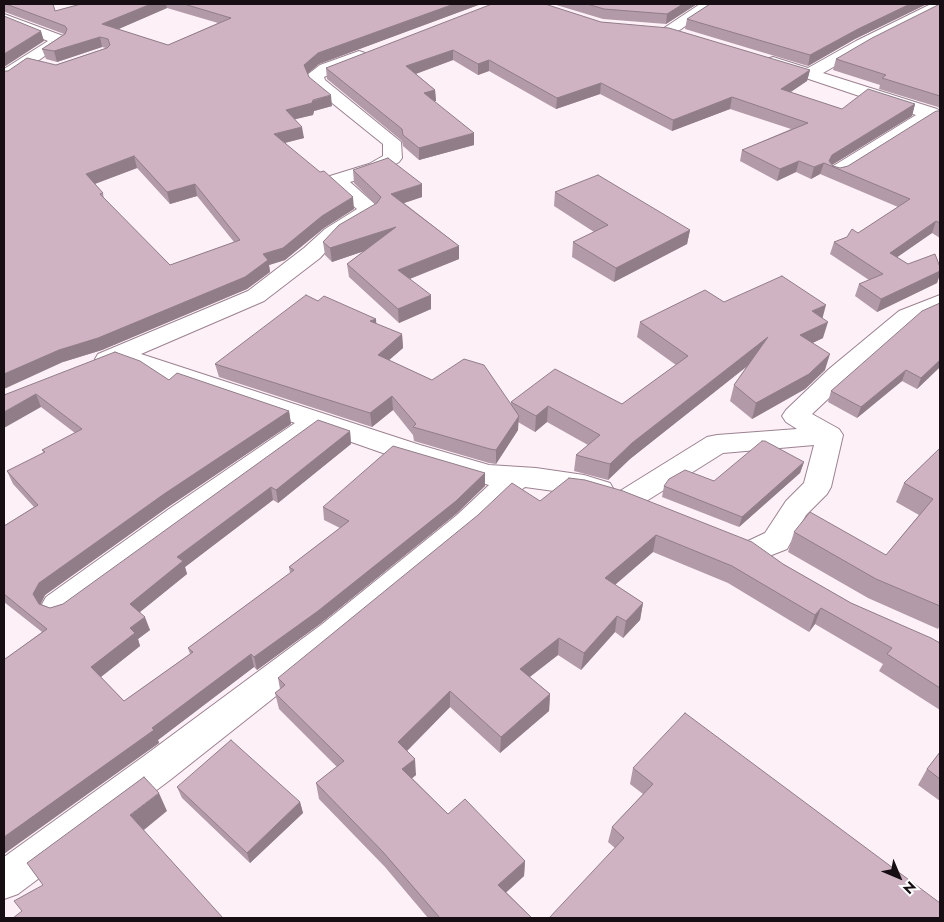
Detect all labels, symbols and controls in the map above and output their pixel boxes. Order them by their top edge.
north arrow [874,852,924,902]
text: N [899,877,921,899]

